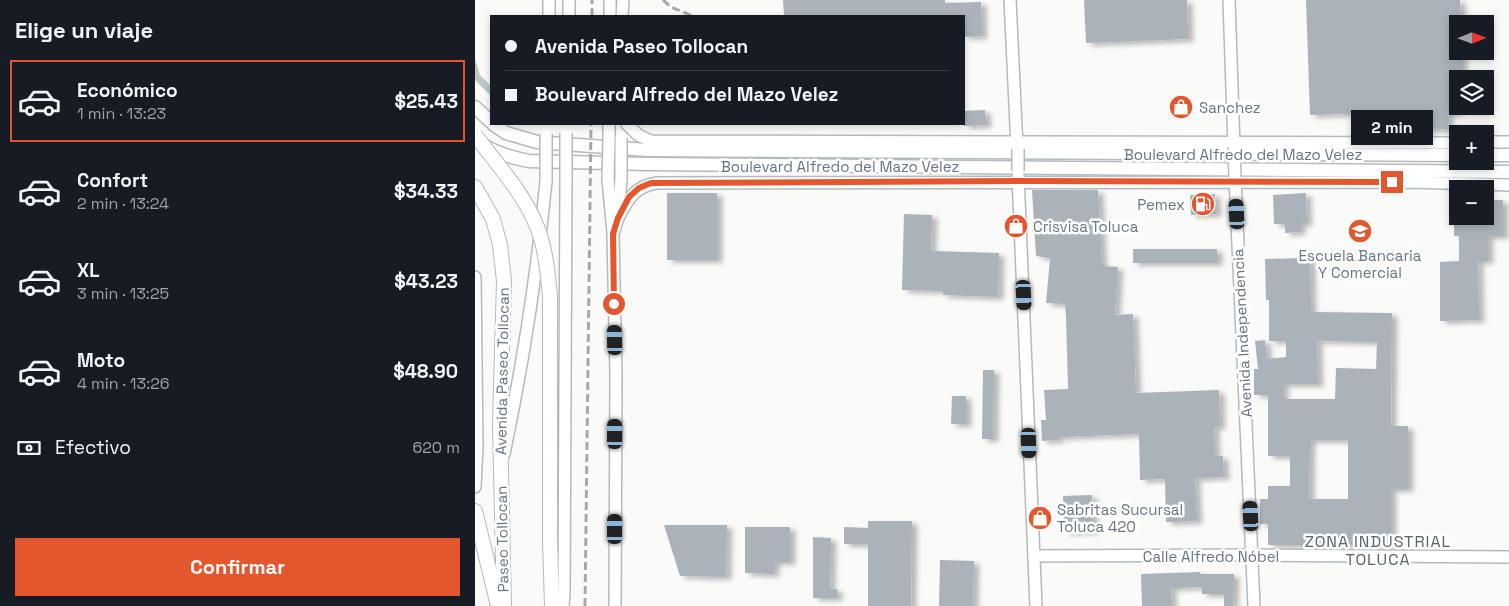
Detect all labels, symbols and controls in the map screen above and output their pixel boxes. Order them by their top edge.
north arrow [1449,15,1494,60]
map controls [1449,15,1494,225]
text: Elige un viaje [15,16,153,44]
text: Avenida Paseo Tollocan [535,34,748,59]
button: layers [1449,70,1494,115]
text: Económico [77,78,178,103]
icon: car [17,79,62,124]
text: Boulevard Alfredo del Mazo Velez [535,82,838,107]
text: $25.43 [395,89,458,114]
shop icon: Sanchez [1168,94,1194,120]
place label: Sanchez [1199,98,1261,117]
text: 1 min · 13:23 [77,103,166,124]
callout: 2 min [1351,110,1433,144]
text: 2 min [1371,117,1413,138]
button: + [1449,125,1494,170]
street label: Boulevard Alfredo del Mazo Velez [1124,145,1362,164]
street label: Boulevard Alfredo del Mazo Velez [721,157,959,176]
text: Confort [77,168,148,193]
icon: car [17,169,62,214]
route end [1381,171,1403,193]
text: $34.33 [394,179,458,204]
button: − [1449,180,1494,225]
fuel station icon: Pemex [1190,191,1216,217]
text: 2 min · 13:24 [77,193,169,214]
place label: Pemex [1137,195,1185,214]
car [1228,199,1245,229]
shop icon: Crisvisa Toluca [1003,213,1029,239]
place label: Crisvisa Toluca [1033,217,1139,236]
school or university icon: Escuela Bancaria Y Comercial [1347,218,1373,244]
place label: Escuela Bancaria Y Comercial [1299,246,1422,282]
street label: Avenida Independencia [1228,248,1256,418]
text: XL [77,258,100,283]
icon: car [17,259,62,304]
text: $43.23 [394,269,458,294]
car [1015,280,1032,310]
text: 3 min · 13:25 [77,283,169,304]
street label: Avenida Paseo Tollocan [491,287,513,455]
route start [603,293,625,315]
car [607,325,622,355]
text: Moto [77,348,125,373]
icon: car [17,349,62,394]
text: $48.90 [393,359,458,384]
text: 4 min · 13:26 [77,373,170,394]
car [607,419,622,449]
car [1020,428,1037,458]
icon: cash [15,434,43,462]
text: Efectivo [55,435,131,460]
text: 620 m [412,437,460,458]
street label: Paseo Tollocan [492,485,512,593]
place label: Sabritas Sucursal Toluca 420 [1057,500,1183,536]
car [1242,501,1259,531]
shop icon: Sabritas Sucursal Toluca 420 [1027,505,1053,531]
car [607,514,622,544]
district label: ZONA INDUSTRIAL TOLUCA [1305,531,1451,570]
button: Confirmar [15,538,460,596]
street label: Calle Alfredo Nóbel [1143,547,1279,566]

